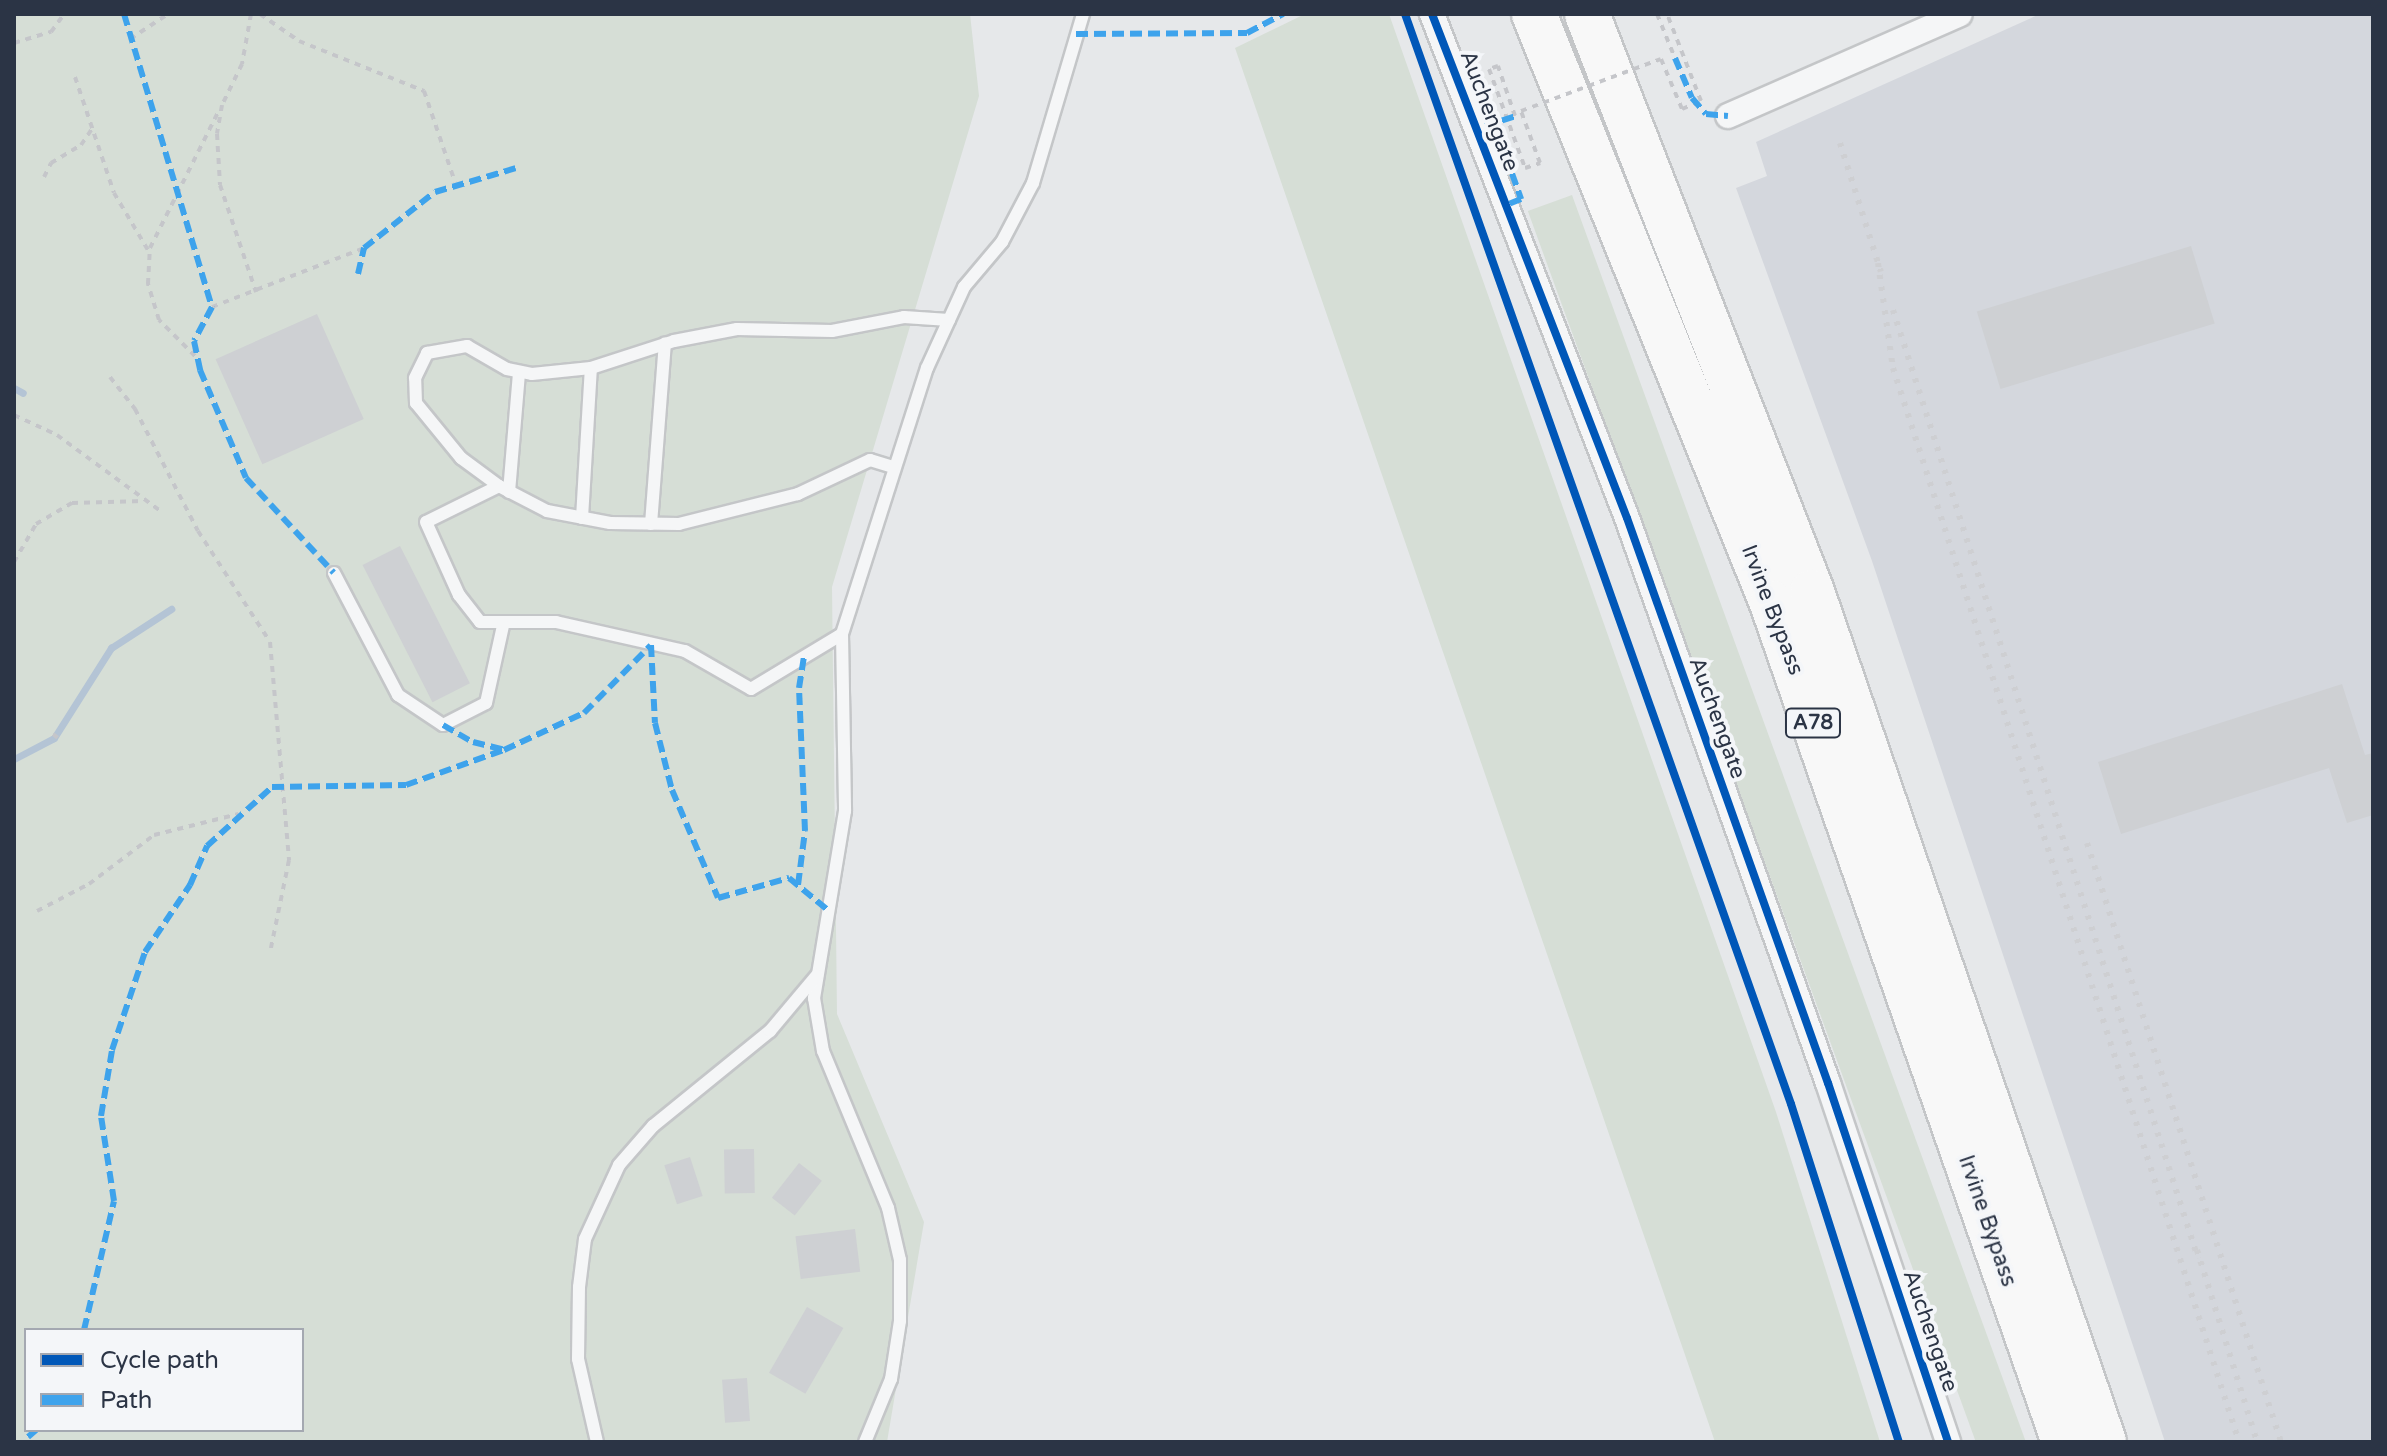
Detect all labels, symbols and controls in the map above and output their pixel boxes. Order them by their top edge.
street label: Auchengate [1454,47,1524,175]
street label: Irvine Bypass [1735,541,1809,679]
street label: Auchengate [1683,654,1751,782]
road number: A78 [1783,707,1843,739]
street label: Irvine Bypass [1952,1152,2022,1290]
street label: Auchengate [1897,1267,1963,1395]
legend [24,1328,304,1432]
text: Cycle path [100,1346,219,1375]
text: Path [100,1386,153,1415]

